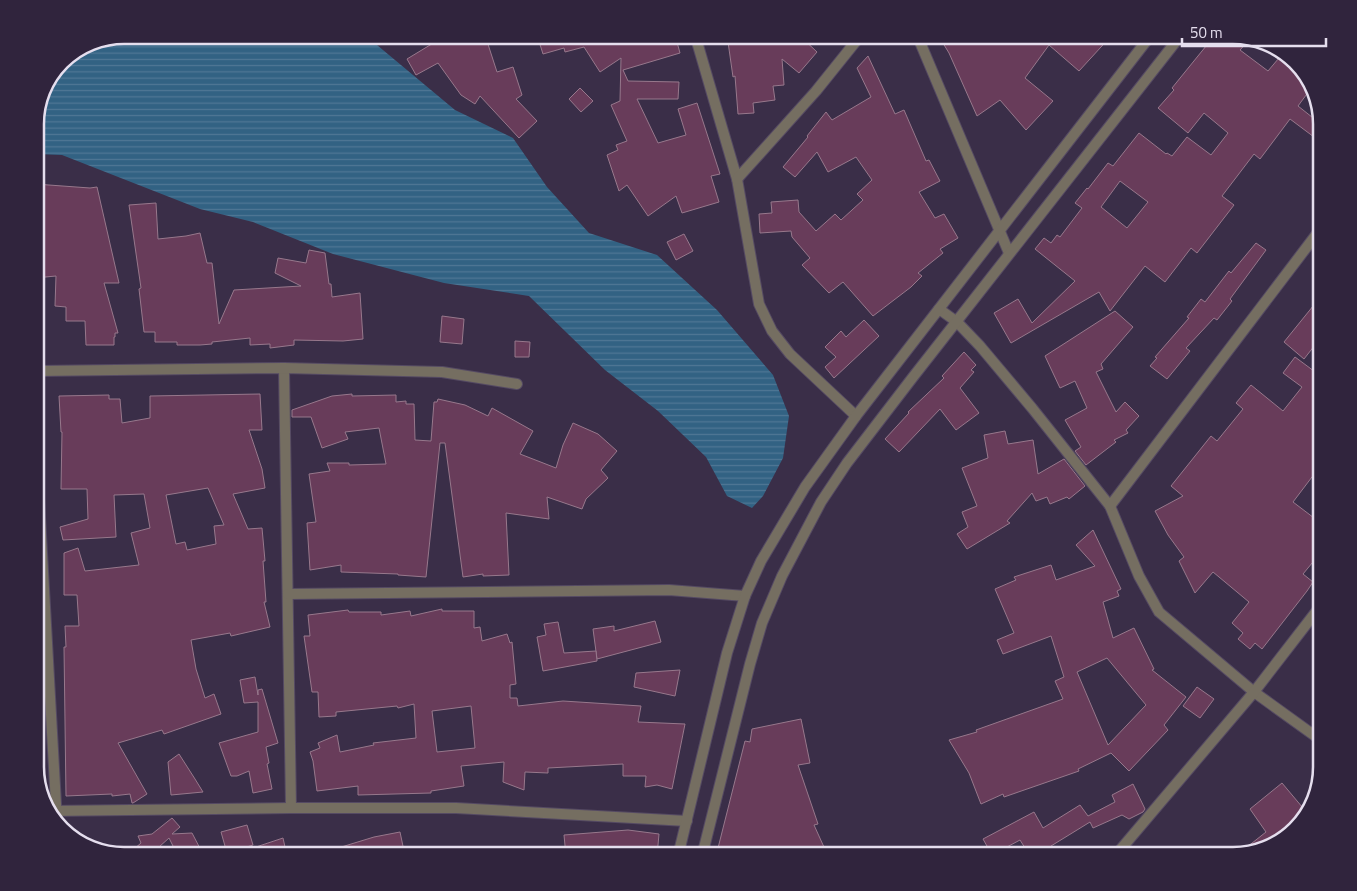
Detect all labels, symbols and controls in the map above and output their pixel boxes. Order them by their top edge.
scale bar [1182,15,1326,47]
text: 50 m [1190,21,1223,44]

